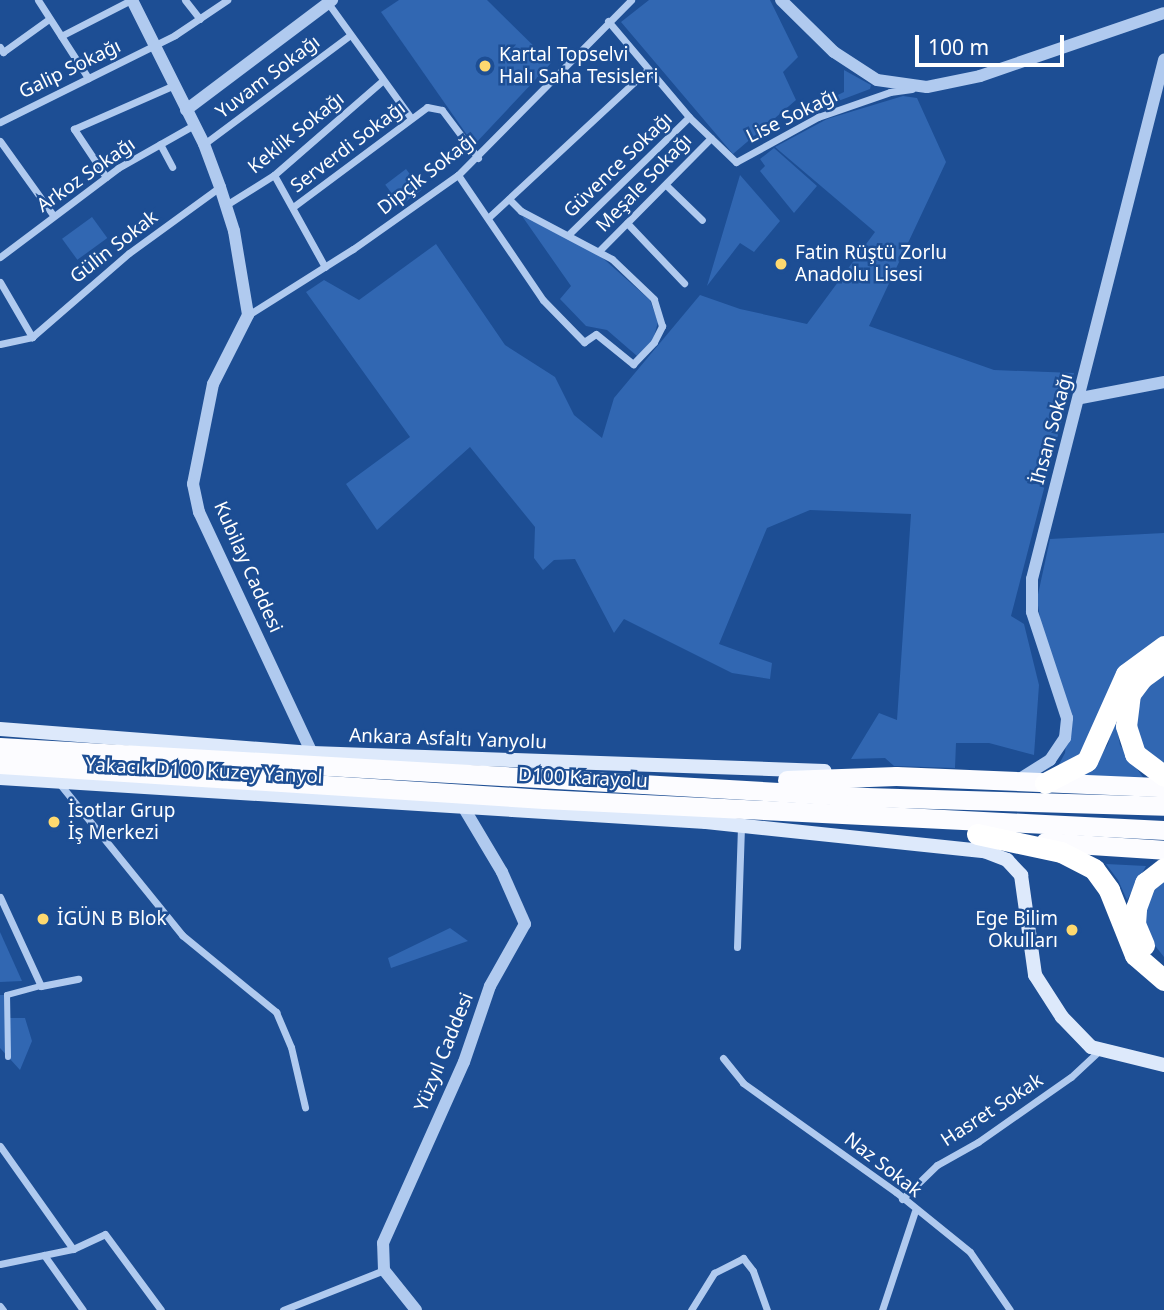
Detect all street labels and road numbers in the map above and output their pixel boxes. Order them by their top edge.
street label: Yuvam Sokağı [212,31,324,123]
street label: Galip Sokağı [15,35,125,103]
street label: Lise Sokağı [743,84,841,148]
street label: Keklik Sokağı [243,87,349,179]
street label: Serverdi Sokağı [286,96,410,198]
street label: Güvence Sokağı [559,108,677,222]
street label: Dipçik Sokağı [373,128,481,220]
street label: Meşale Sokağı [591,129,697,237]
street label: Arkoz Sokağı [33,133,139,217]
street label: Gülin Sokak [66,206,162,288]
street label: İhsan Sokağı [1026,371,1078,487]
street label: Kubilay Caddesi [209,498,287,636]
street label: Ankara Asfaltı Yanyolu [349,724,547,754]
street label: Yakacık D100 Kuzey Yanyol [85,753,323,789]
street label: D100 Karayolu [518,763,648,793]
street label: Yüzyıl Caddesi [410,989,478,1115]
street label: Hasret Sokak [937,1069,1047,1151]
street label: Naz Sokak [840,1128,926,1202]

